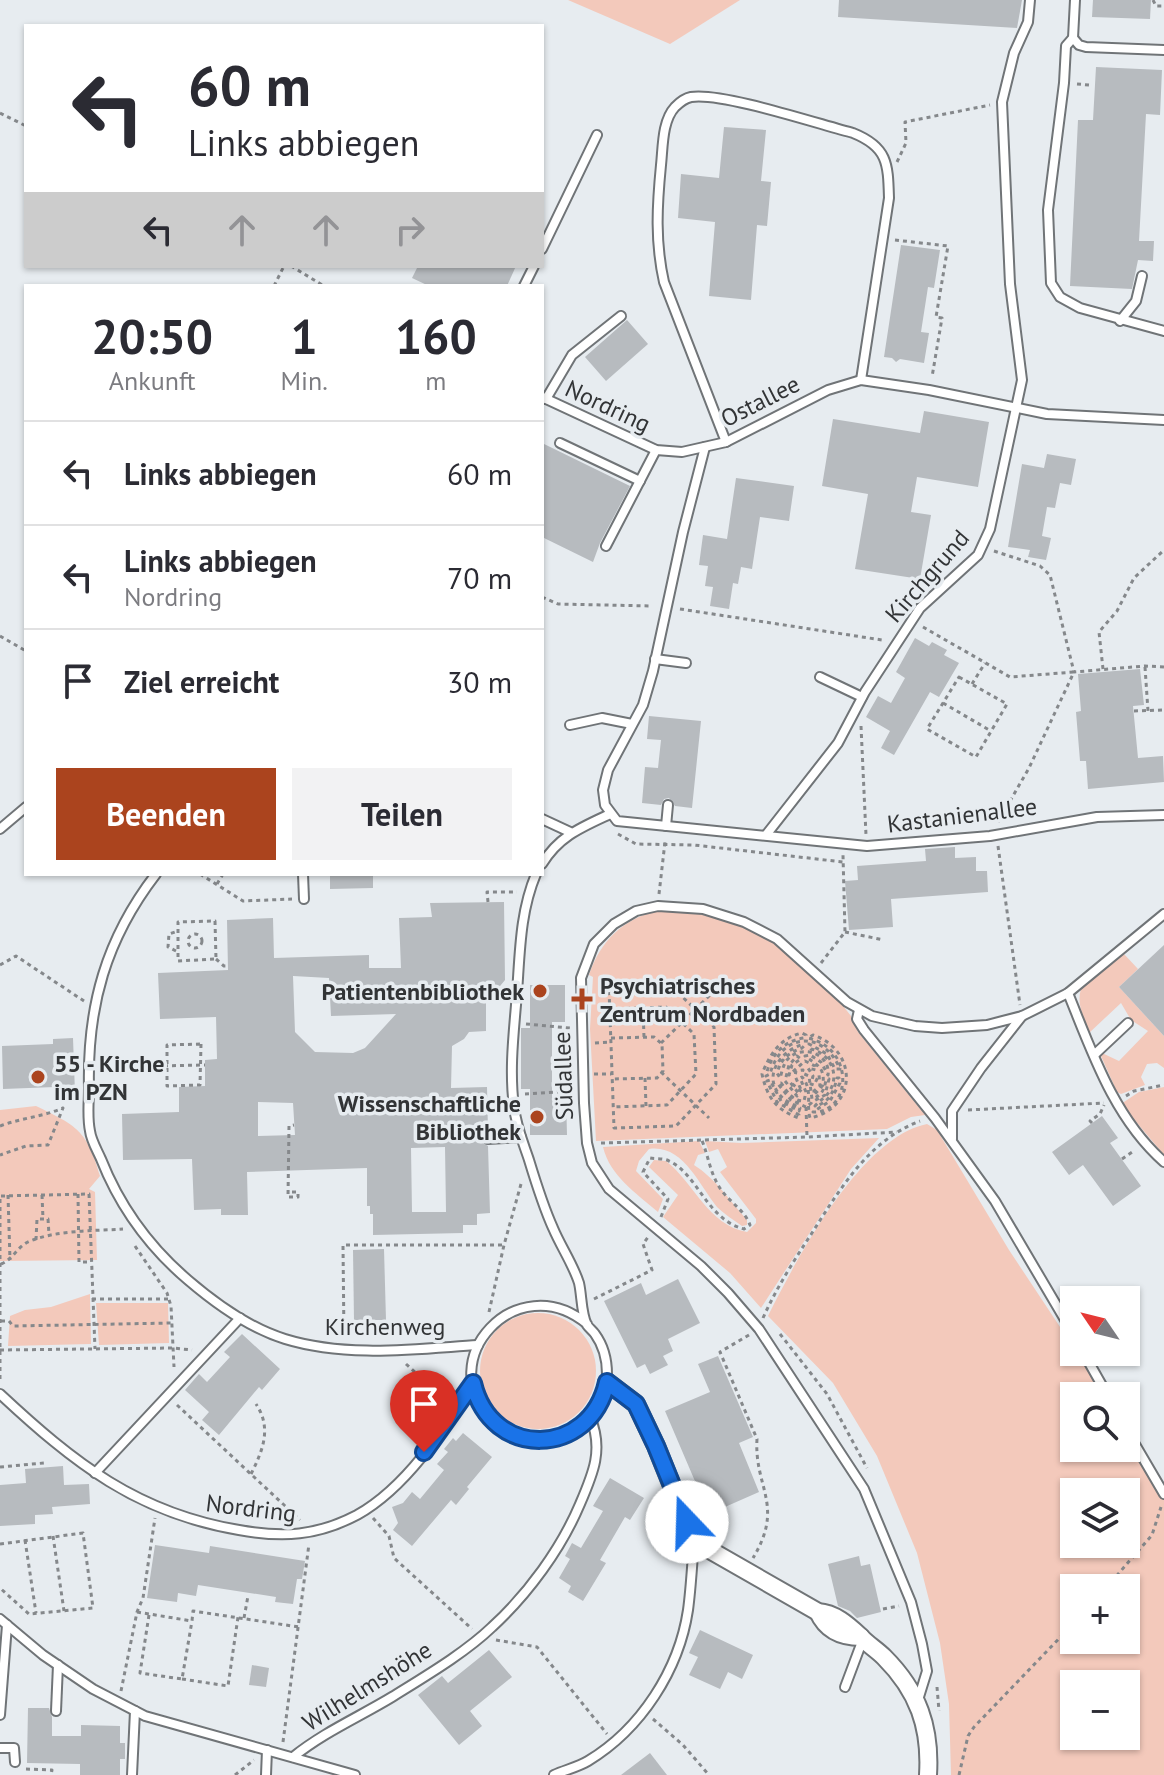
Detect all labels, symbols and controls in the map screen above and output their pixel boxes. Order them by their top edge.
text: 60 m [188,49,311,121]
icon: left [56,56,160,160]
text: Links abbiegen [188,119,420,166]
icon: left [136,208,180,252]
icon: ahead [220,208,264,252]
icon: ahead [304,208,348,252]
icon: right [388,208,432,252]
text: 20:50 [91,305,213,367]
text: 1 [290,305,318,367]
text: 160 [395,305,477,367]
text: Ankunft [109,364,196,397]
text: Min. [280,364,328,397]
text: m [425,364,446,397]
street label: Ostallee [715,368,805,434]
street label: Nordring [560,373,656,439]
icon: left [56,451,100,495]
text: Links abbiegen [124,454,317,493]
text: 60 m [447,454,512,493]
street label: Kirchgrund [878,523,976,629]
text: Links abbiegen [124,541,317,580]
icon: left [56,555,100,599]
text: 70 m [447,558,512,597]
text: Nordring [124,580,222,613]
icon: arrive [56,659,100,703]
text: Ziel erreicht [124,662,279,701]
text: 30 m [447,662,512,701]
button: Beenden [56,768,276,860]
button: Teilen [292,768,512,860]
street label: Kastanienallee [885,790,1039,840]
place label: Psychiatrisches Zentrum Nordbaden [600,970,805,1029]
place label: Patientenbibliothek [321,976,524,1007]
marker: Patientenbibliothek [531,982,549,1000]
marker: Psychiatrisches Zentrum Nordbaden [571,988,593,1010]
street label: Südallee [546,1031,580,1121]
place label: 55 - Kirche im PZN [54,1048,164,1107]
marker: 55 - Kirche im PZN [29,1068,47,1086]
place label: Wissenschaftliche Bibliothek [338,1088,521,1147]
marker: Wissenschaftliche Bibliothek [528,1108,546,1126]
north arrow [1060,1286,1140,1366]
map controls [1060,1286,1140,1750]
street label: Kirchenweg [325,1311,445,1342]
pin [390,1370,458,1452]
icon: arrive [402,1382,446,1426]
button: search [1060,1382,1140,1462]
button: layers [1060,1478,1140,1558]
position arrow [645,1480,729,1564]
street label: Nordring [204,1487,298,1529]
button: + [1060,1574,1140,1654]
street label: Wilhelmshöhe [297,1634,437,1738]
button: − [1060,1670,1140,1750]

